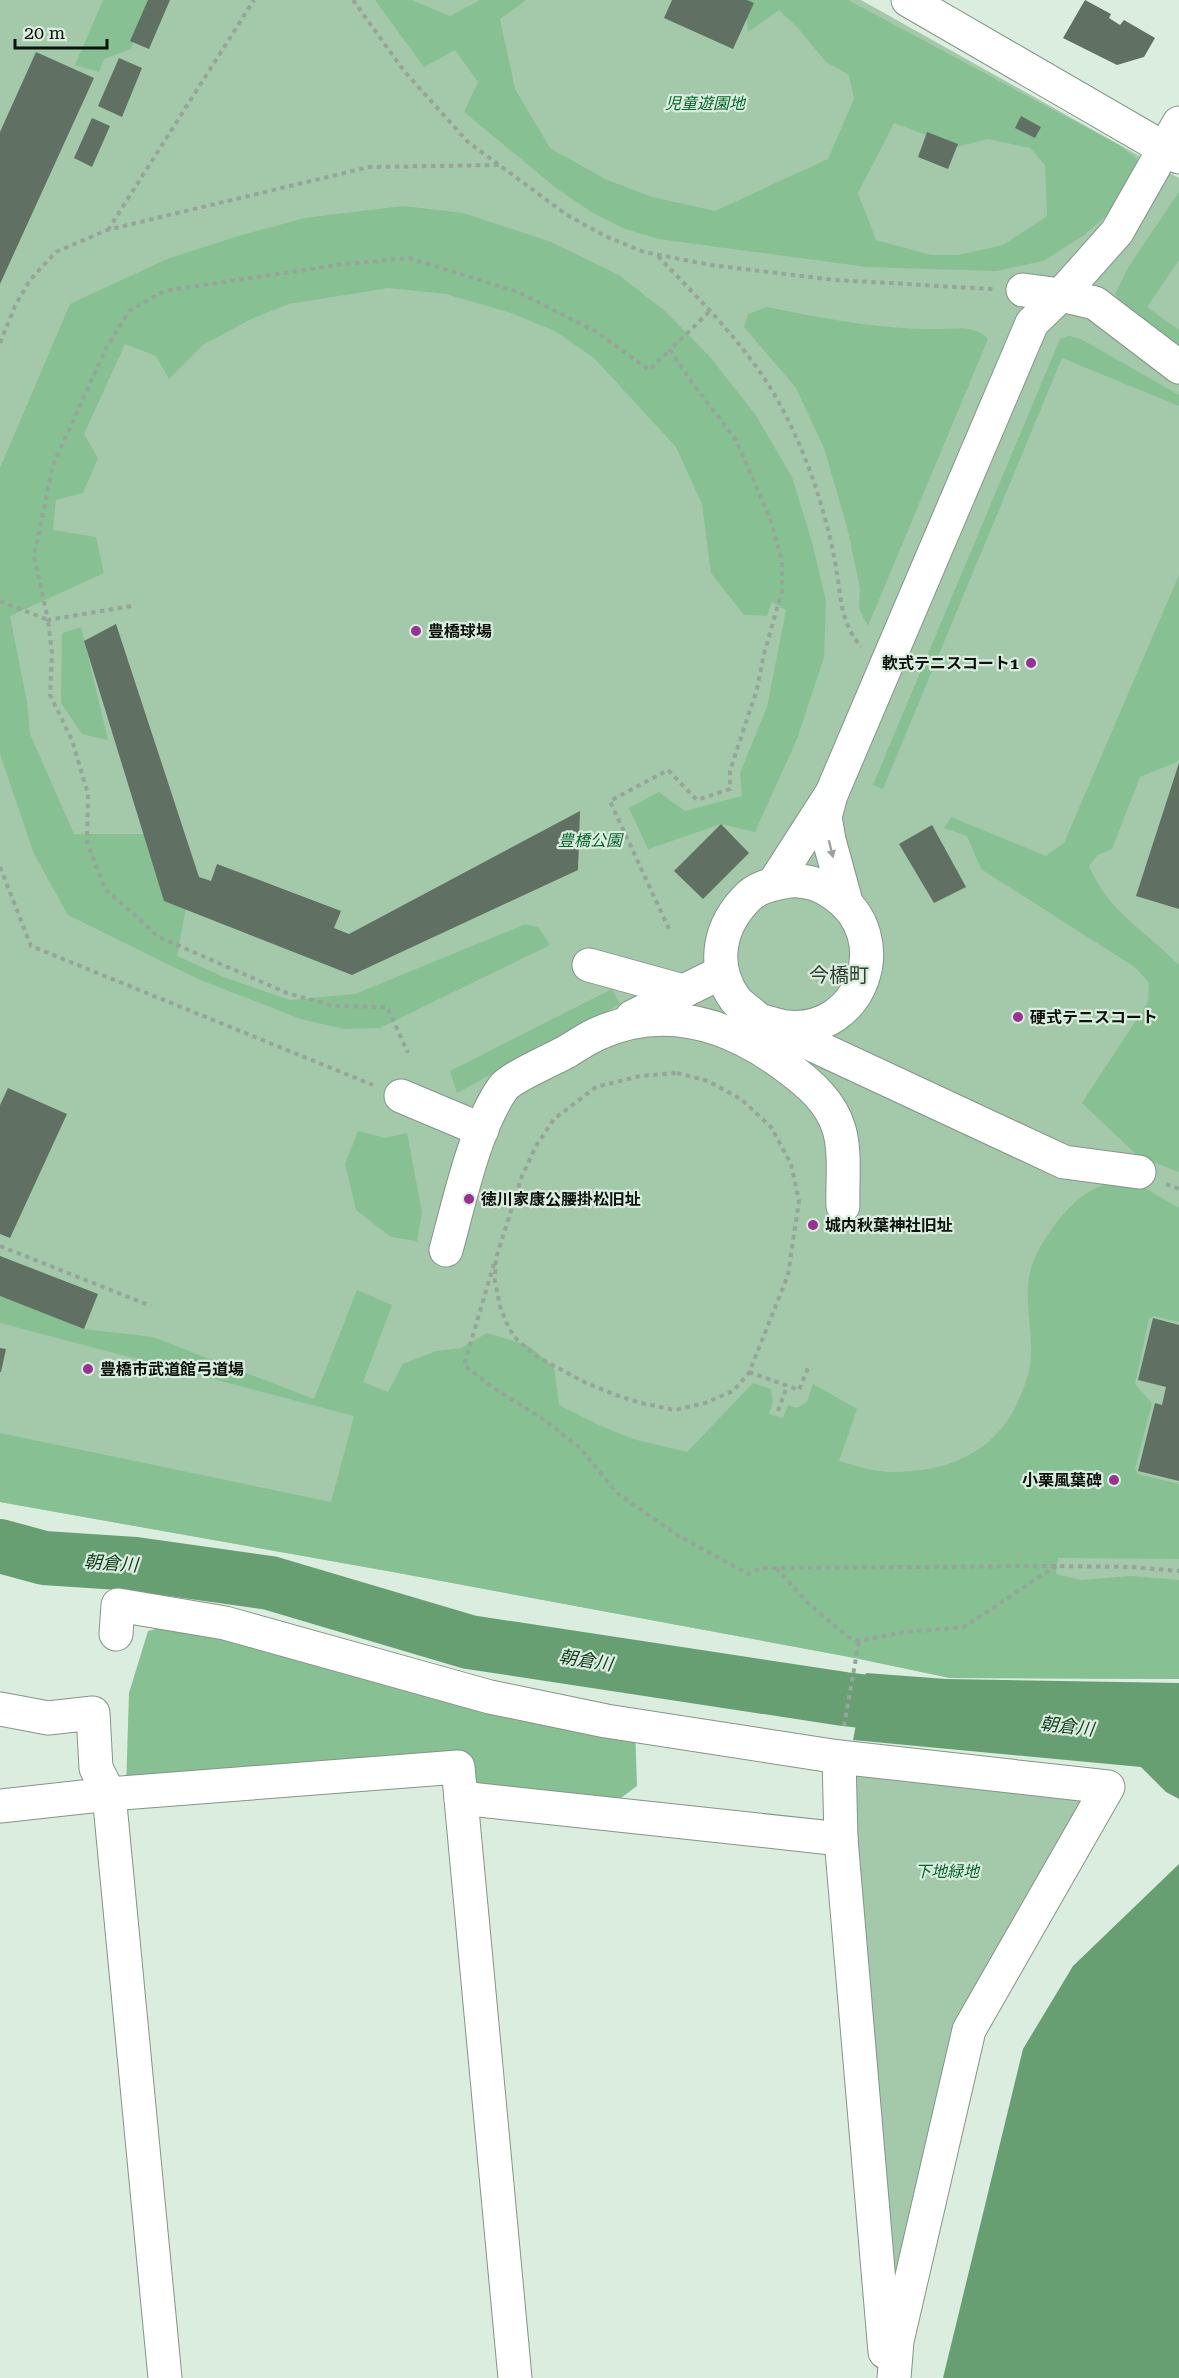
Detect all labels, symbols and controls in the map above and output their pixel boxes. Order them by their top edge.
scale bar [15,12,106,50]
text: 20 m [24,22,65,43]
park label: 児童遊園地 [665,94,747,113]
place label: 豊橋球場 [428,622,492,641]
marker: 豊橋球場 [409,624,423,638]
place label: 軟式テニスコート1 [882,654,1019,673]
marker: 軟式テニスコート1 [1024,656,1038,670]
park label: 豊橋公園 [558,831,624,850]
one-way arrow [827,839,837,858]
district label: 今橋町 [809,963,869,987]
place label: 硬式テニスコート [1030,1008,1158,1027]
marker: 硬式テニスコート [1011,1010,1025,1024]
place label: 徳川家康公腰掛松旧址 [481,1190,641,1209]
marker: 徳川家康公腰掛松旧址 [462,1192,476,1206]
place label: 城内秋葉神社旧址 [825,1216,953,1235]
marker: 城内秋葉神社旧址 [806,1218,820,1232]
place label: 豊橋市武道館弓道場 [100,1360,244,1379]
marker: 豊橋市武道館弓道場 [81,1362,95,1376]
place label: 小栗風葉碑 [1022,1471,1102,1490]
marker: 小栗風葉碑 [1107,1473,1121,1487]
water label: 朝倉川 [83,1551,141,1575]
water label: 朝倉川 [558,1645,616,1675]
water label: 朝倉川 [1039,1712,1097,1740]
park label: 下地緑地 [915,1862,981,1881]

